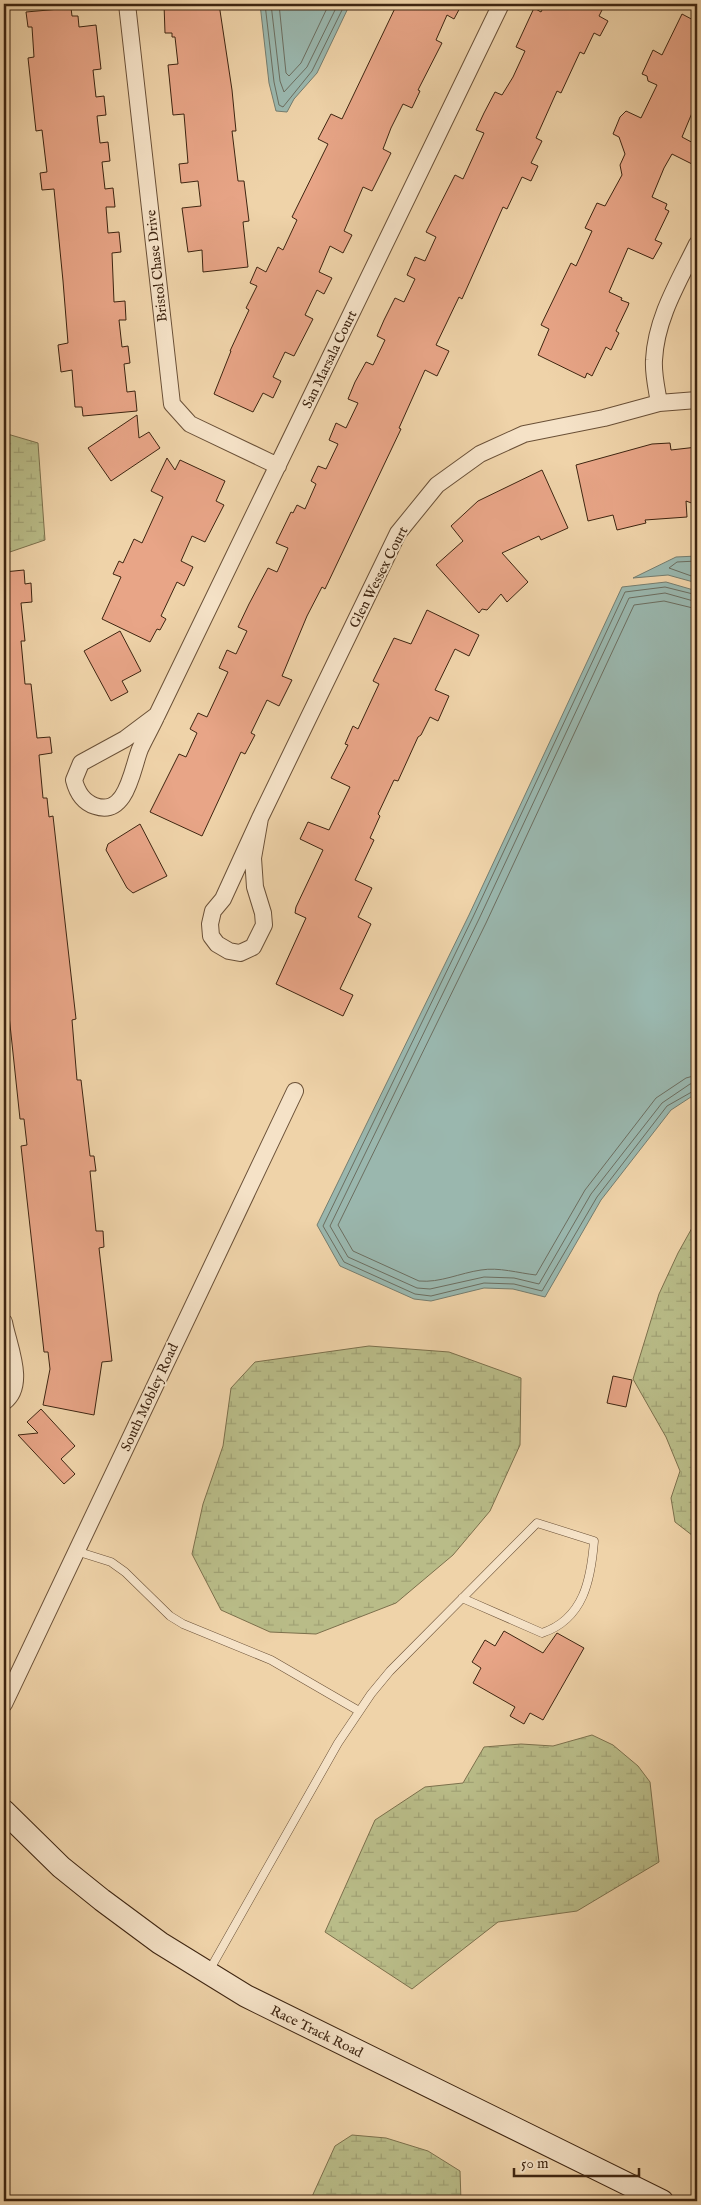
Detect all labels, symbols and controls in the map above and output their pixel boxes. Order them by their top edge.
street label: Bristol Chase Drive [142,208,172,323]
street label: San Marsala Court [298,307,361,411]
street label: Glen Wessex Court [346,523,412,631]
street label: South Mobley Road [117,1340,183,1454]
street label: Race Track Road [267,2002,366,2062]
scale bar [514,2145,638,2177]
text: 50 m [521,2154,549,2173]

